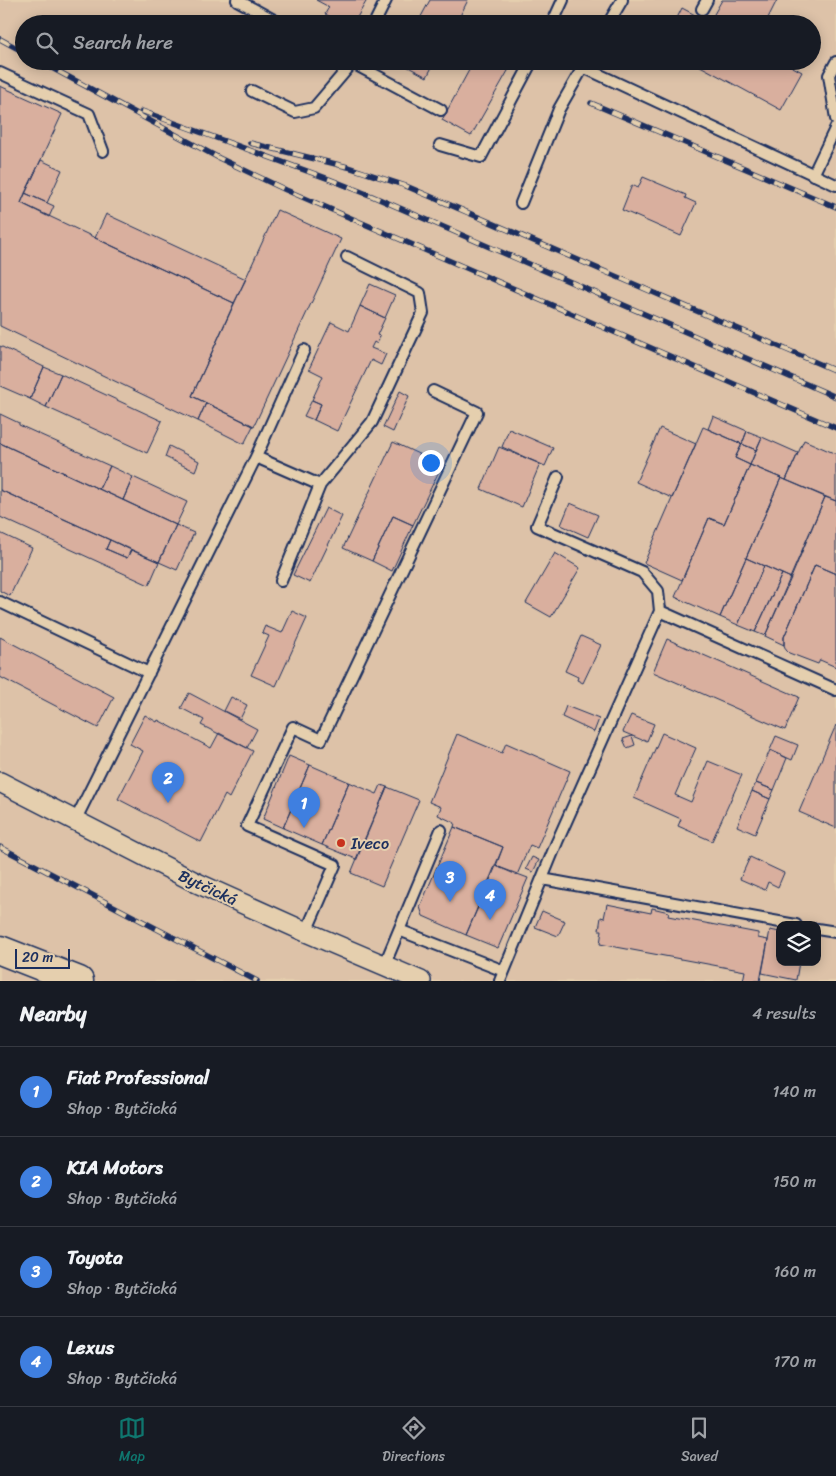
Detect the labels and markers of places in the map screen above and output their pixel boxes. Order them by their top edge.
pin: 2 [152,762,184,803]
pin: 1 [288,787,320,828]
place label: Iveco [350,829,389,858]
marker: Iveco [335,837,347,849]
pin: 3 [434,861,466,902]
pin: 4 [474,879,506,920]

